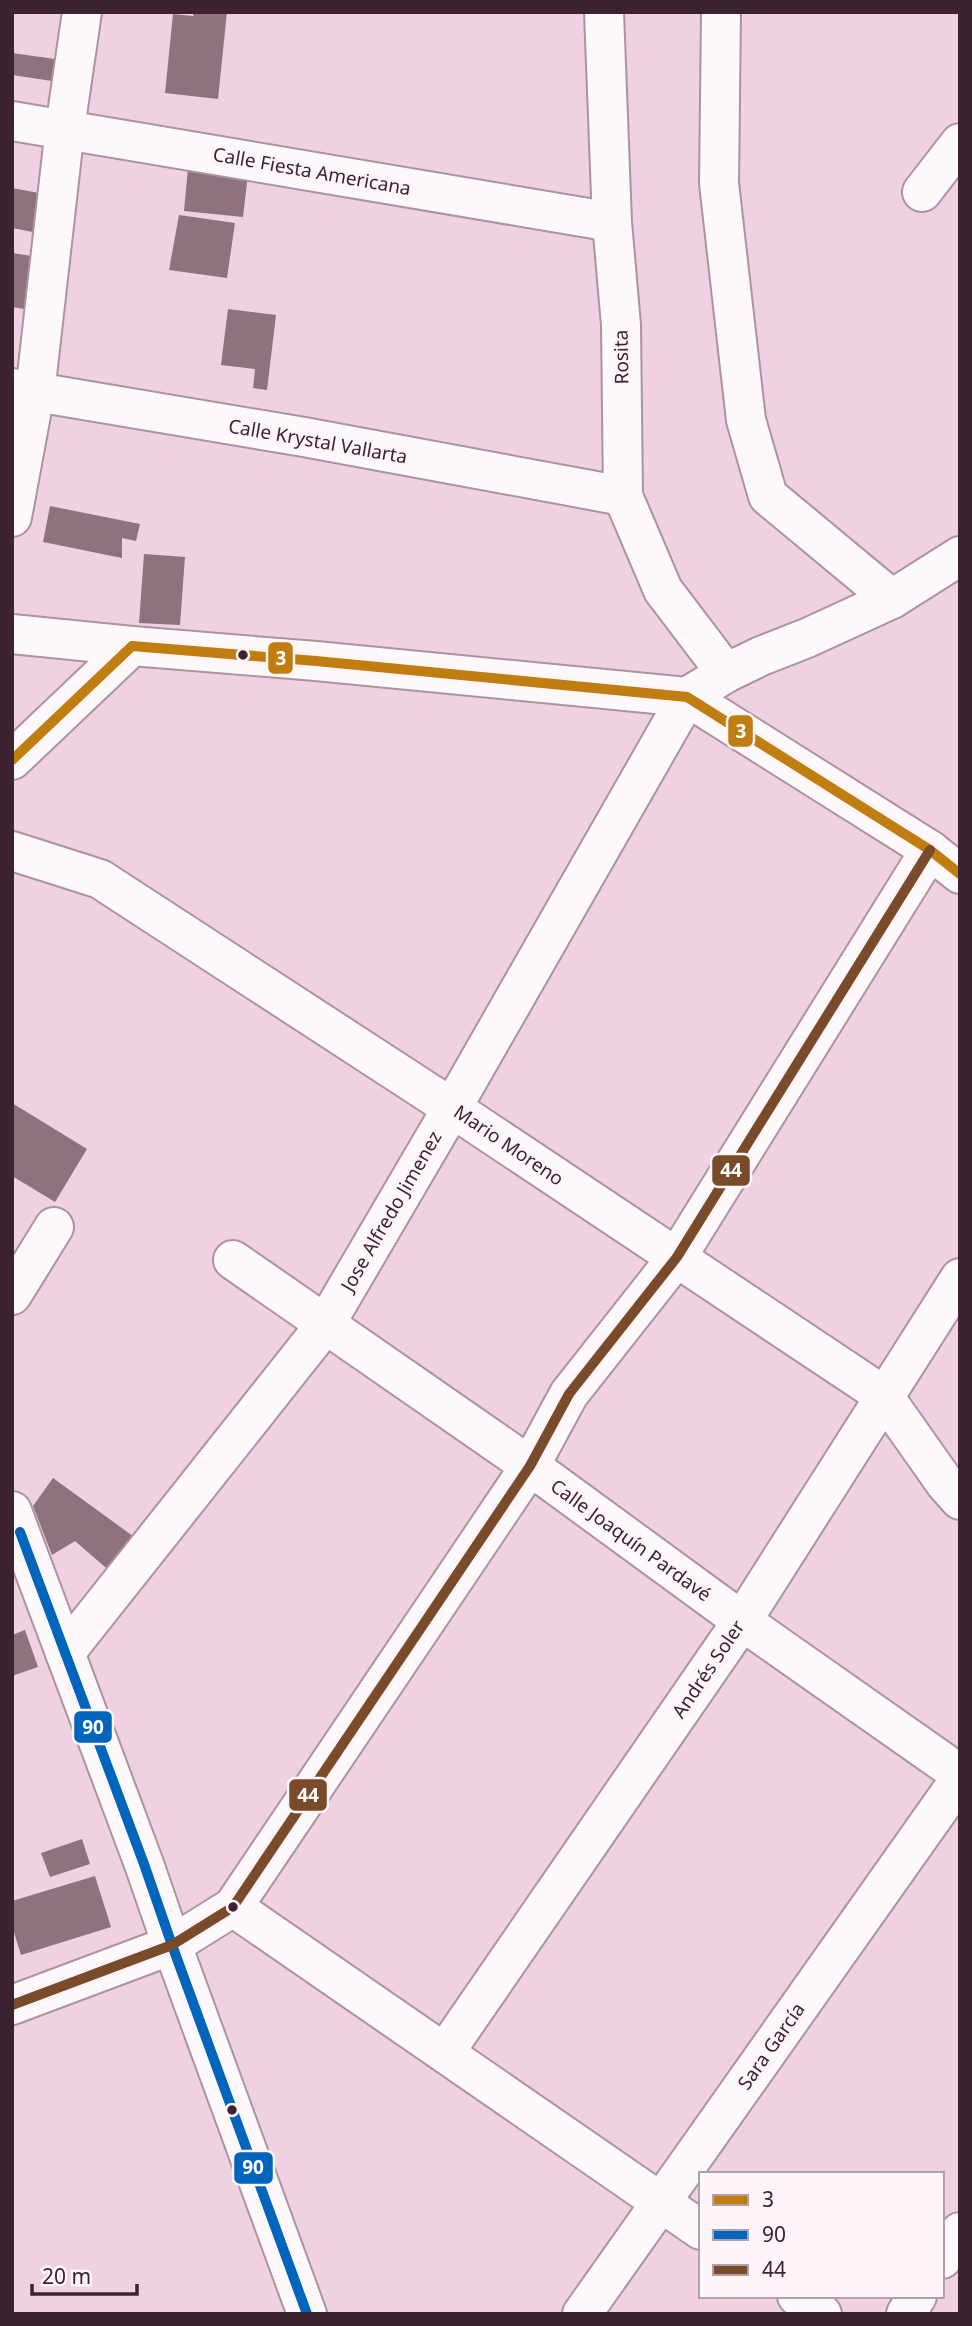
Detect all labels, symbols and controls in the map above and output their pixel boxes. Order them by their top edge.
street label: Calle Fiesta Americana [211,141,413,201]
street label: Rosita [608,329,634,385]
street label: Calle Krystal Vallarta [226,412,410,470]
line badge: 3 [267,641,294,675]
text: 3 [276,645,287,671]
unlabelled marker [236,648,250,662]
line badge: 3 [727,714,754,748]
text: 3 [736,718,747,744]
street label: Mario Moreno [449,1099,569,1191]
street label: Jose Alfredo Jimenez [333,1126,448,1298]
line badge: 44 [711,1154,751,1187]
text: 44 [720,1157,742,1183]
street label: Calle Joaquín Pardavé [545,1473,717,1607]
street label: Andrés Soler [666,1615,751,1723]
line badge: 90 [73,1710,113,1744]
text: 90 [82,1714,104,1740]
line badge: 44 [288,1778,328,1812]
text: 44 [297,1782,319,1808]
unlabelled marker [226,1900,240,1914]
street label: Sara García [731,1997,811,2095]
unlabelled marker [225,2103,239,2117]
line badge: 90 [233,2151,274,2185]
text: 90 [242,2154,264,2180]
legend [699,2172,944,2298]
text: 3 [762,2185,774,2213]
text: 90 [762,2220,786,2248]
scale bar [32,2252,136,2296]
text: 44 [762,2255,786,2283]
text: 20 m [42,2262,91,2290]

